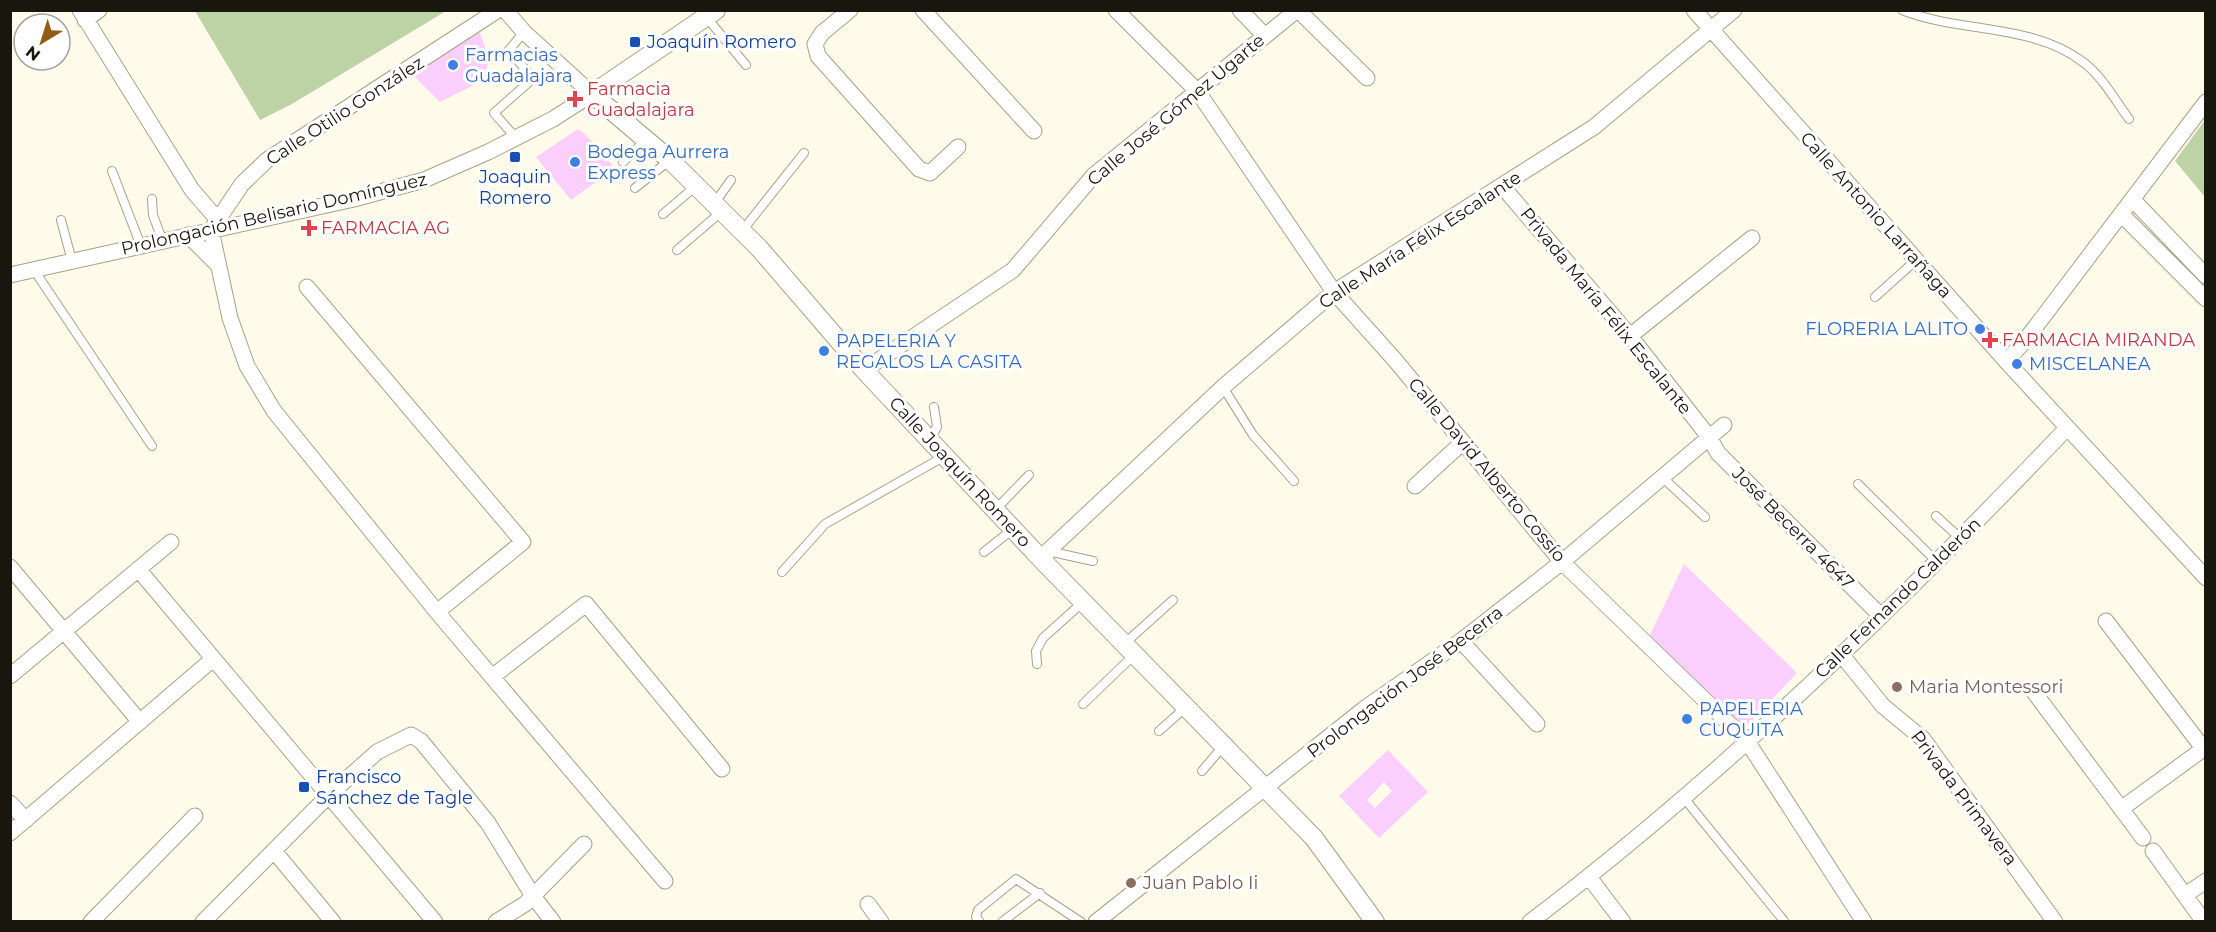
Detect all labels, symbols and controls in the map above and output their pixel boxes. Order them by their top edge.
north arrow [12,12,72,72]
street label: Calle José Gómez Ugarte [1083,29,1269,191]
place label: Joaquín Romero [646,31,796,53]
marker: Joaquín Romero [628,35,642,49]
text: N [22,42,44,65]
place label: Farmacias Guadalajara [465,44,573,87]
street label: Calle Otilio González [262,52,428,170]
marker: Farmacias Guadalajara [446,58,460,72]
place label: Farmacia Guadalajara [587,78,695,121]
marker: Farmacia Guadalajara [568,92,582,106]
street label: Calle Antonio Larrañaga [1796,127,1956,303]
place label: Bodega Aurrera Express [587,141,729,184]
marker: Joaquin Romero [508,150,522,164]
marker: Bodega Aurrera Express [568,155,582,169]
place label: Joaquin Romero [478,166,551,209]
street label: Calle María Félix Escalante [1315,166,1525,314]
street label: Prolongación Belisario Domínguez [119,168,429,260]
street label: Privada María Félix Escalante [1516,203,1696,419]
place label: FARMACIA AG [321,217,450,239]
marker: FARMACIA AG [302,221,316,235]
place label: FLORERIA LALITO [1805,318,1968,340]
marker: FLORERIA LALITO [1973,322,1987,336]
place label: FARMACIA MIRANDA [2002,329,2195,351]
place label: PAPELERIA Y REGALOS LA CASITA [836,330,1022,373]
marker: FARMACIA MIRANDA [1983,333,1997,347]
marker: PAPELERIA Y REGALOS LA CASITA [817,344,831,358]
place label: MISCELANEA [2029,353,2151,375]
marker: MISCELANEA [2010,357,2024,371]
street label: Calle David Alberto Cossío [1403,373,1571,567]
street label: Calle Joaquín Romero [884,392,1036,552]
street label: José Becerra 4647 [1727,462,1859,594]
street label: Calle Fernando Calderón [1810,513,1986,683]
street label: Prolongación José Becerra [1303,601,1507,763]
place label: Maria Montessori [1909,676,2063,698]
marker: Maria Montessori [1890,680,1904,694]
place label: PAPELERIA CUQUITA [1699,698,1803,741]
marker: PAPELERIA CUQUITA [1680,712,1694,726]
street label: Privada Primavera [1906,726,2022,870]
place label: Francisco Sánchez de Tagle [316,766,473,809]
marker: Francisco Sánchez de Tagle [297,780,311,794]
place label: Juan Pablo Ii [1142,872,1258,894]
marker: Juan Pablo Ii [1124,876,1138,890]

